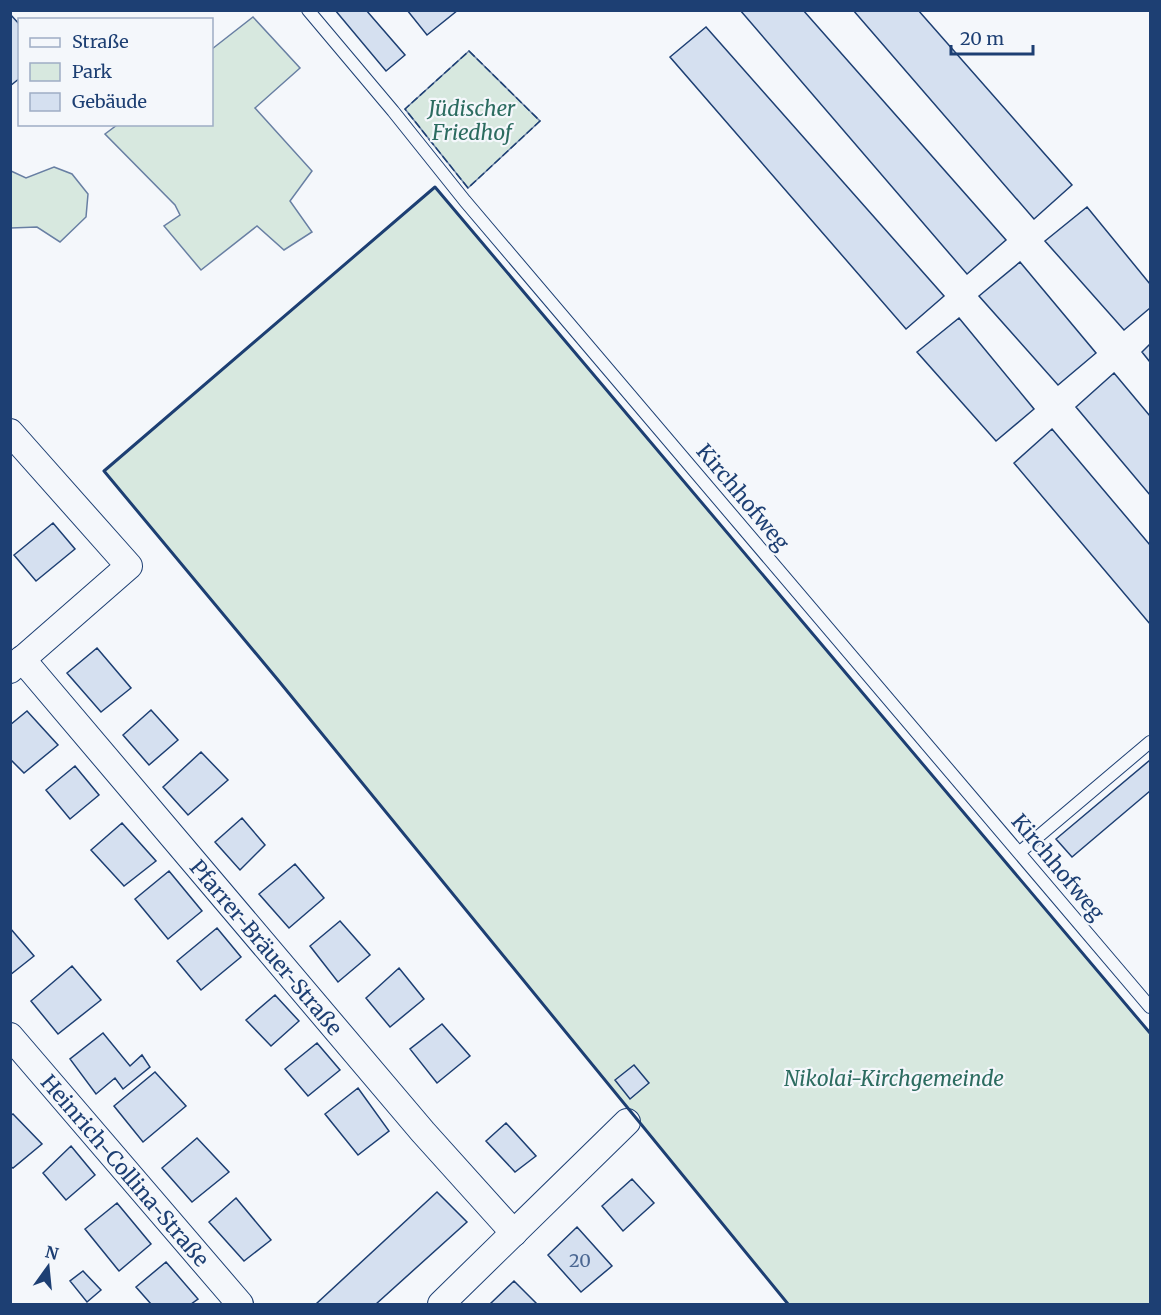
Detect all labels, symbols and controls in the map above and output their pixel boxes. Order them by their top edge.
legend [18,18,213,126]
scale bar [951,18,1034,56]
text: 20 m [960,27,1004,50]
text: Straße [72,30,129,53]
text: Park [72,60,113,83]
text: Gebäude [72,90,147,113]
park label: Jüdischer Friedhof [427,95,516,146]
street label: Kirchhofweg [691,438,796,556]
street label: Kirchhofweg [1006,808,1111,926]
street label: Pfarrer-Bräuer-Straße [184,854,349,1041]
park label: Nikolai-Kirchgemeinde [784,1065,1004,1092]
street label: Heinrich-Collina-Straße [35,1069,215,1272]
north arrow [18,1237,78,1297]
text: N [43,1241,61,1264]
house number: 20 [569,1249,591,1272]

